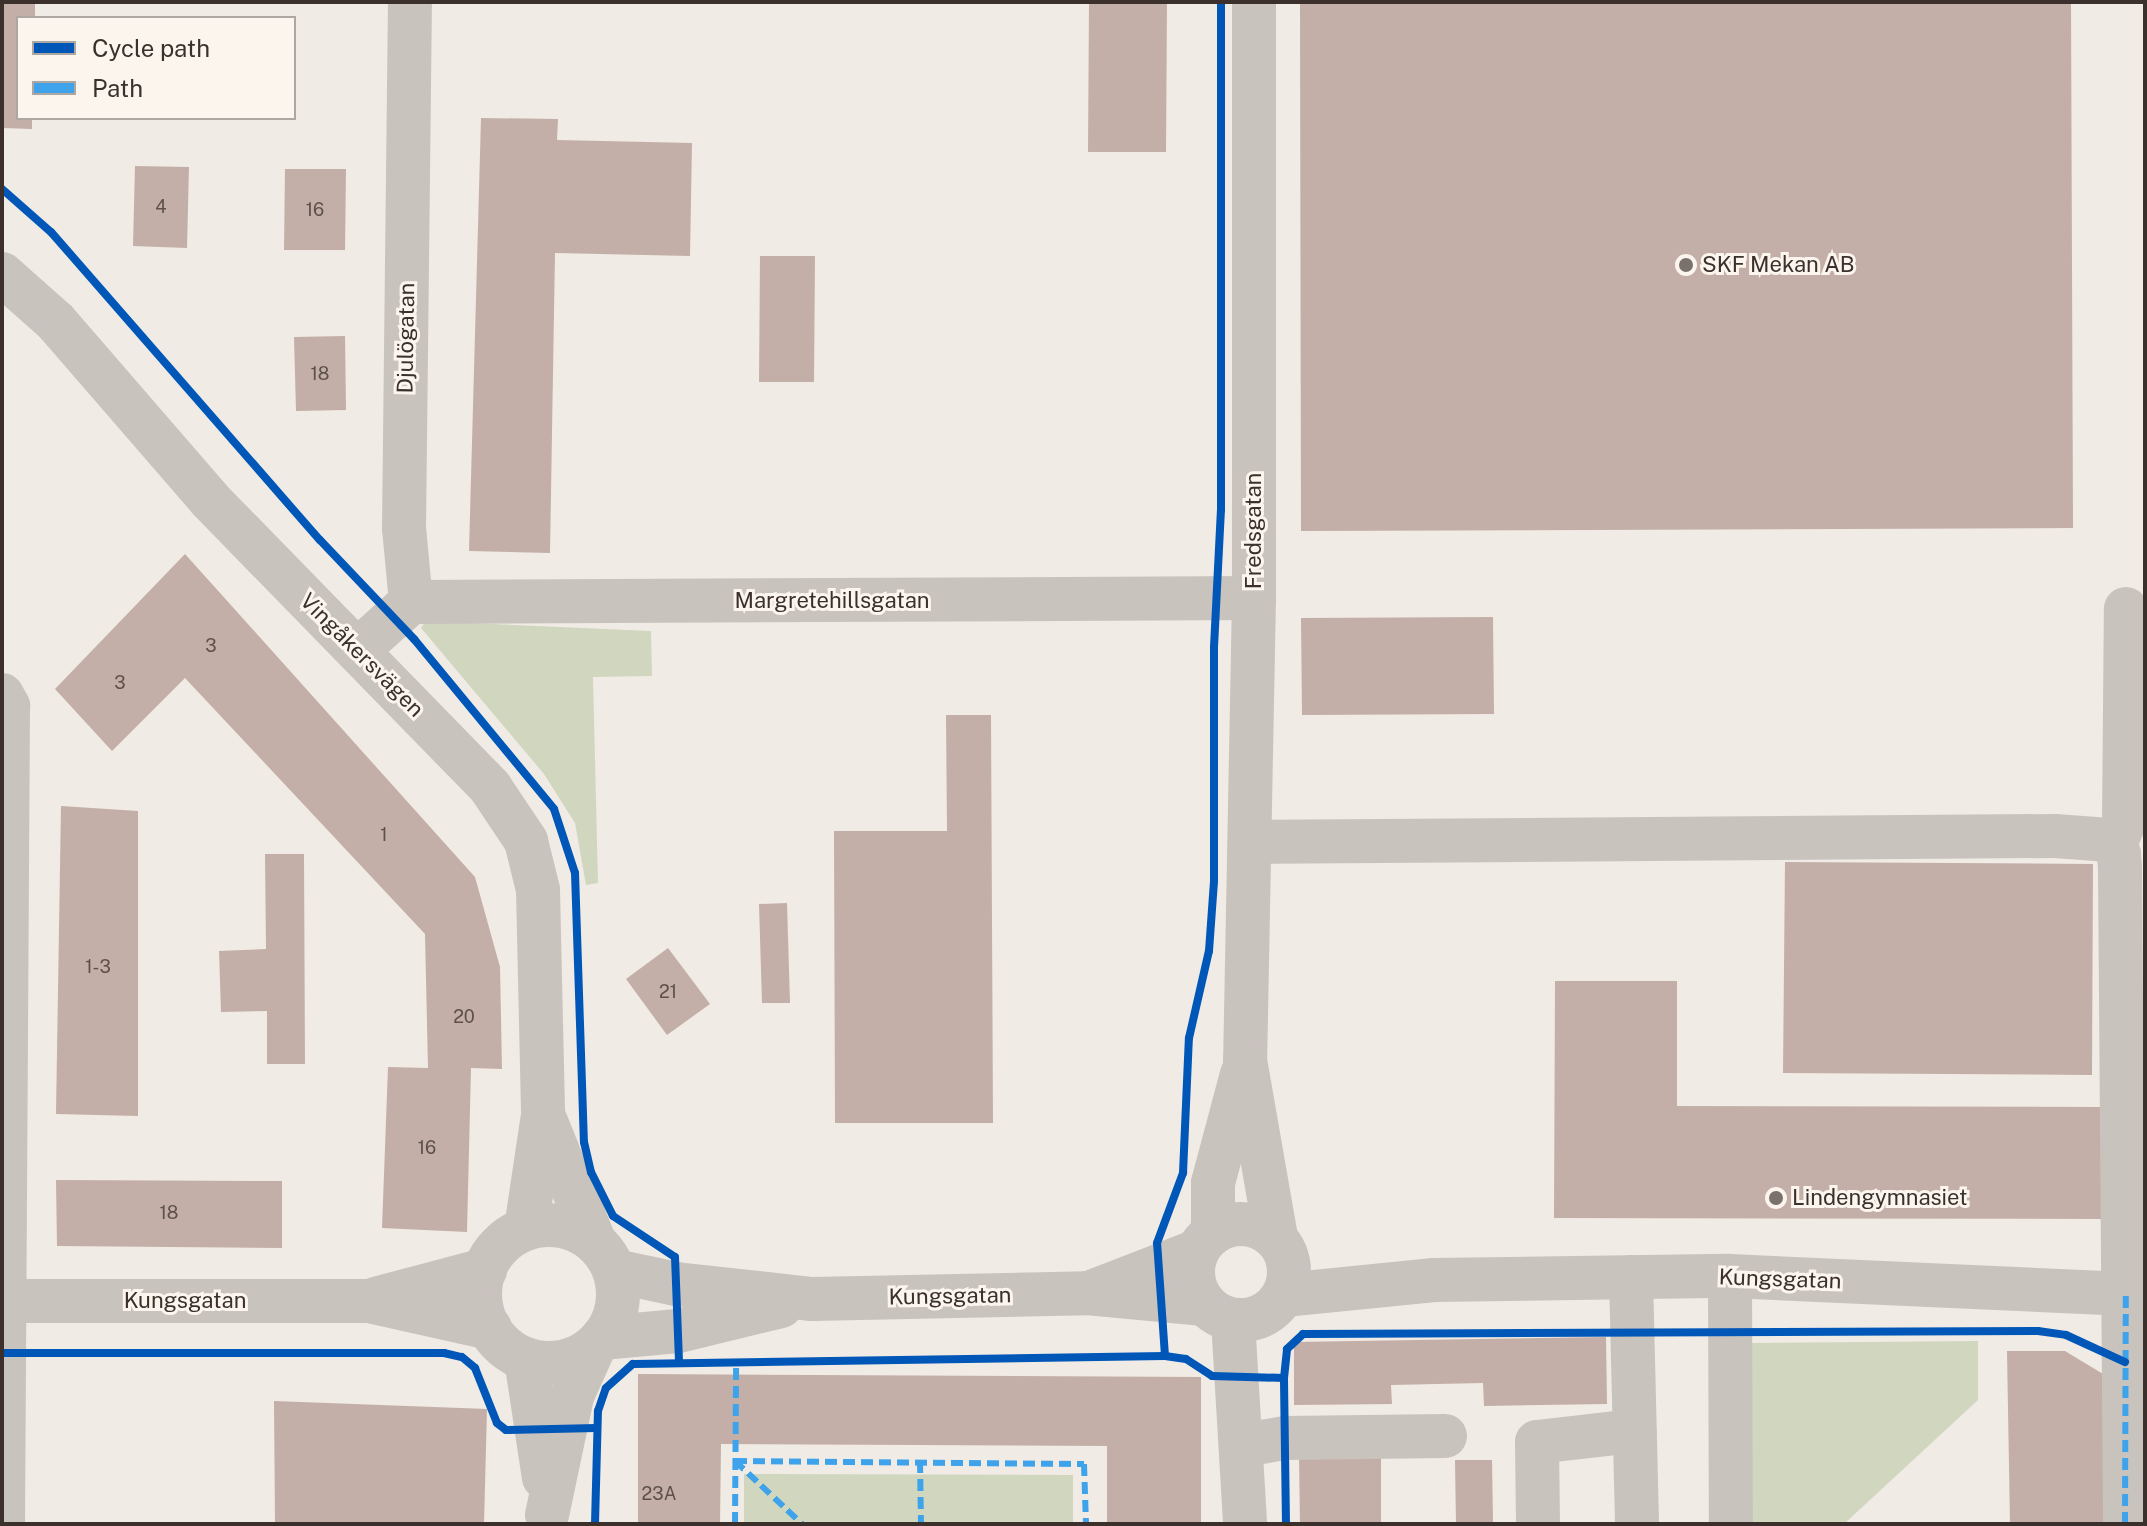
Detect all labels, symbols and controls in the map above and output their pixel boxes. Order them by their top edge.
legend [16,16,296,120]
text: Cycle path [92,34,210,62]
text: Path [92,74,143,102]
house number: 4 [155,196,167,218]
house number: 16 [306,199,324,221]
place label: SKF Mekan AB [1702,252,1855,278]
marker: SKF Mekan AB [1677,256,1695,274]
street label: Djulögatan [392,282,420,394]
house number: 18 [311,363,329,385]
street label: Fredsgatan [1241,473,1267,589]
street label: Vingåkersvägen [295,588,429,722]
street label: Margretehillsgatan [734,588,930,614]
house number: 3 [205,635,217,657]
house number: 3 [114,672,126,694]
house number: 1 [380,824,388,846]
house number: 1-3 [85,956,111,978]
house number: 21 [659,981,677,1003]
house number: 20 [453,1006,475,1028]
house number: 16 [418,1137,436,1159]
place label: Lindengymnasiet [1792,1185,1968,1211]
marker: Lindengymnasiet [1767,1189,1785,1207]
house number: 18 [160,1202,178,1224]
street label: Kungsgatan [1718,1264,1842,1294]
street label: Kungsgatan [888,1282,1012,1310]
street label: Kungsgatan [124,1288,246,1314]
house number: 23A [642,1483,676,1505]

